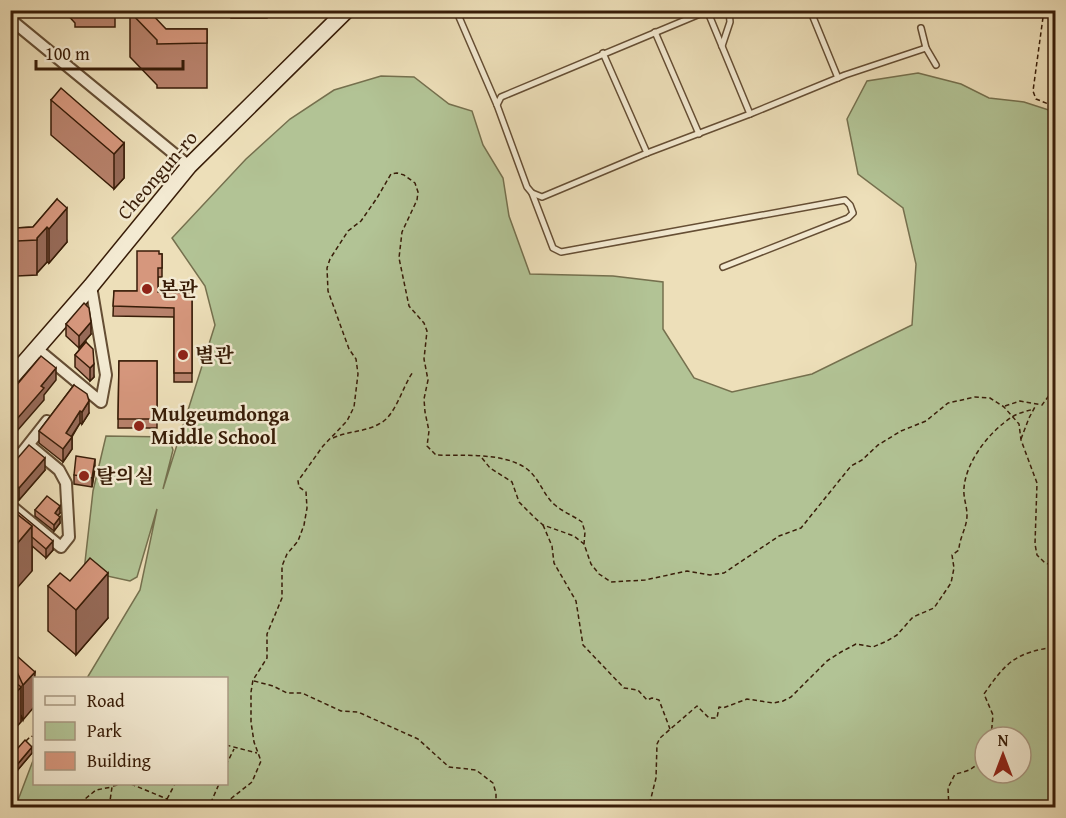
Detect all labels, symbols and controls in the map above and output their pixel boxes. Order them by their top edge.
scale bar [36,33,183,71]
text: 100 m [45,40,90,67]
street label: Cheongun-ro [110,124,204,226]
place label: 본관 [159,274,198,303]
marker: 본관 [140,282,154,296]
place label: 별관 [195,340,234,369]
marker: 별관 [176,348,190,362]
place label: Mulgeumdonga Middle School [151,399,290,451]
marker: Mulgeumdonga Middle School [132,419,146,433]
place label: 탈의실 [96,461,154,490]
marker: 탈의실 [77,469,91,483]
legend [33,677,228,785]
text: Road [87,687,125,714]
text: Park [87,717,123,744]
north arrow [973,725,1033,785]
text: N [998,728,1009,752]
text: Building [87,747,151,774]

